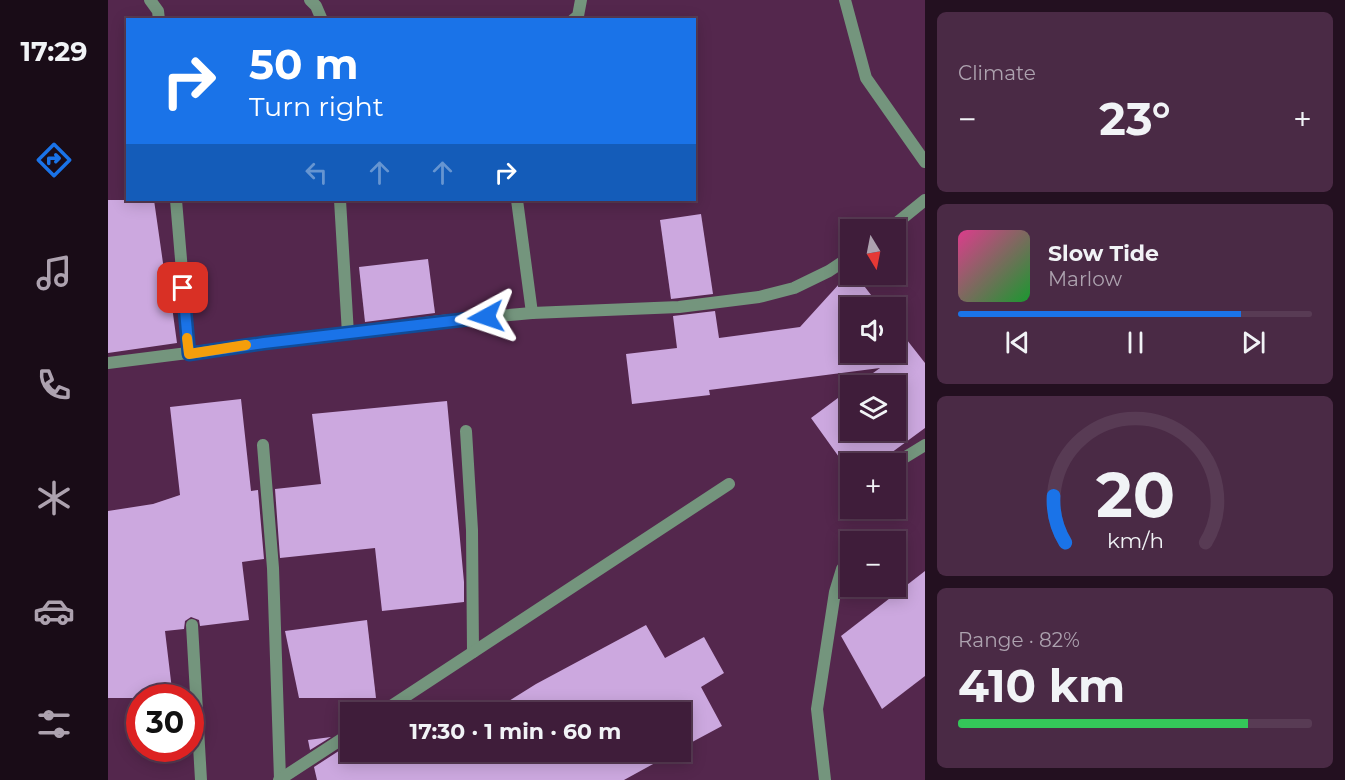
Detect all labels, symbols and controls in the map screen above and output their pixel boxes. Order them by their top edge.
text: 17:29 [21,35,88,68]
text: 50 m [249,38,358,90]
icon: right [150,42,228,120]
text: Climate [958,61,1036,85]
text: Turn right [249,90,384,123]
text: 23° [1099,91,1171,146]
text: − [958,99,977,139]
text: + [1293,99,1312,139]
icon: directions [33,139,75,181]
icon: left [300,156,333,189]
icon: ahead [363,156,396,189]
icon: ahead [426,156,459,189]
icon: right [489,156,522,189]
north arrow [840,219,906,285]
map controls [840,219,906,597]
text: Slow Tide [1048,240,1159,267]
icon: music [33,252,75,294]
pin [157,262,208,313]
text: Marlow [1048,267,1122,291]
icon: arrive [166,271,199,304]
position arrow [454,285,518,349]
button: sound [840,297,906,363]
icon: previous [1001,326,1034,359]
icon: pause [1119,326,1152,359]
icon: next [1237,326,1270,359]
icon: phone [33,364,75,406]
button: layers [840,375,906,441]
button: + [840,453,906,519]
text: 20 [1095,457,1175,533]
icon: climate [33,477,75,519]
text: km/h [1106,527,1164,553]
button: − [840,531,906,597]
icon: car [33,590,75,632]
text: Range · 82% [958,628,1080,652]
text: 410 km [958,658,1125,713]
speed limit sign: 30 [126,684,204,762]
icon: filters [33,703,75,745]
text: 17:30 · 1 min · 60 m [410,718,621,745]

